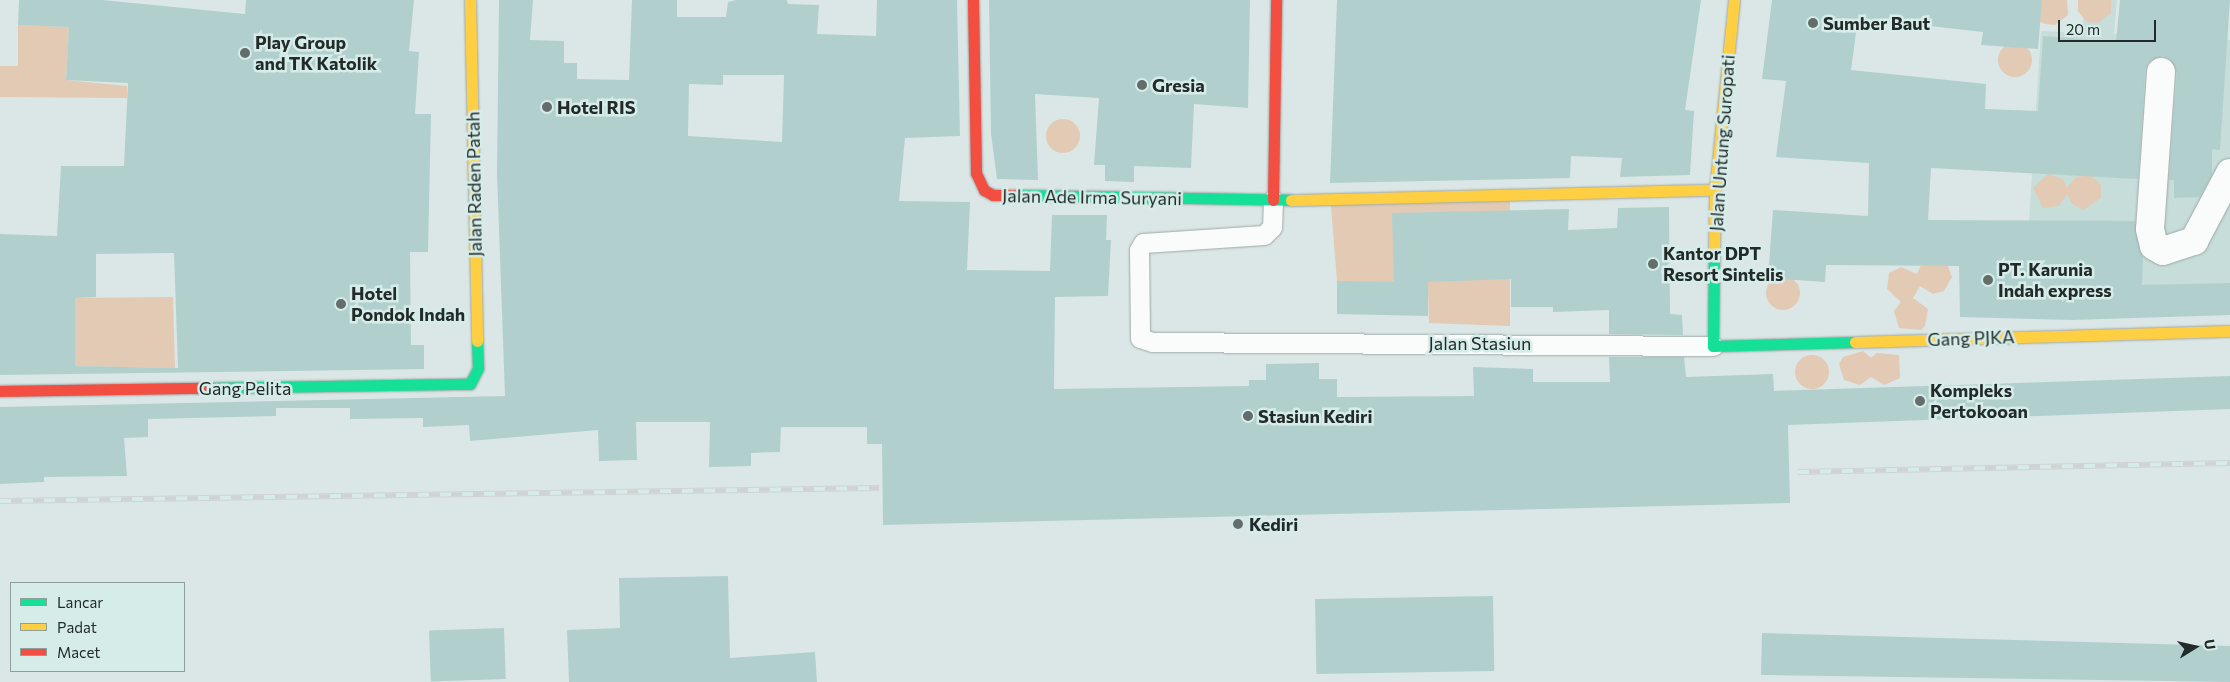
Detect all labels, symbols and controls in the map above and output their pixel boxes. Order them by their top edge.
scale bar [2060,10,2158,42]
place label: Sumber Baut [1823,12,1930,34]
marker: Sumber Baut [1807,17,1819,29]
text: 20 m [2066,20,2100,38]
place label: Play Group and TK Katolik [255,32,377,74]
marker: Play Group and TK Katolik [239,47,251,59]
street label: Jalan Untung Suropati [1705,54,1739,232]
place label: Gresia [1152,74,1205,96]
marker: Gresia [1136,79,1148,91]
place label: Hotel RIS [557,96,635,118]
marker: Hotel RIS [541,101,553,113]
street label: Jalan Raden Patah [462,111,486,257]
street label: Jalan Ade Irma Suryani [1002,185,1182,209]
place label: Kantor DPT Resort Sintelis [1663,243,1783,286]
marker: Kantor DPT Resort Sintelis [1647,258,1659,270]
place label: PT. Karunia Indah express [1998,259,2112,302]
marker: PT. Karunia Indah express [1982,274,1994,286]
place label: Hotel Pondok Indah [351,283,465,326]
marker: Hotel Pondok Indah [335,298,347,310]
street label: Gang PJKA [1927,326,2015,350]
street label: Jalan Stasiun [1429,332,1531,354]
street label: Gang Pelita [199,377,291,399]
place label: Kompleks Pertokooan [1930,380,2028,422]
marker: Kompleks Pertokooan [1914,395,1926,407]
place label: Stasiun Kediri [1258,405,1373,427]
marker: Stasiun Kediri [1242,410,1254,422]
place label: Kediri [1249,513,1298,535]
marker: Kediri [1231,517,1245,531]
legend [10,582,185,672]
text: Lancar [57,593,103,611]
text: Padat [57,618,97,636]
north arrow [2170,622,2220,672]
text: U [2201,638,2220,651]
text: Macet [57,643,100,661]

